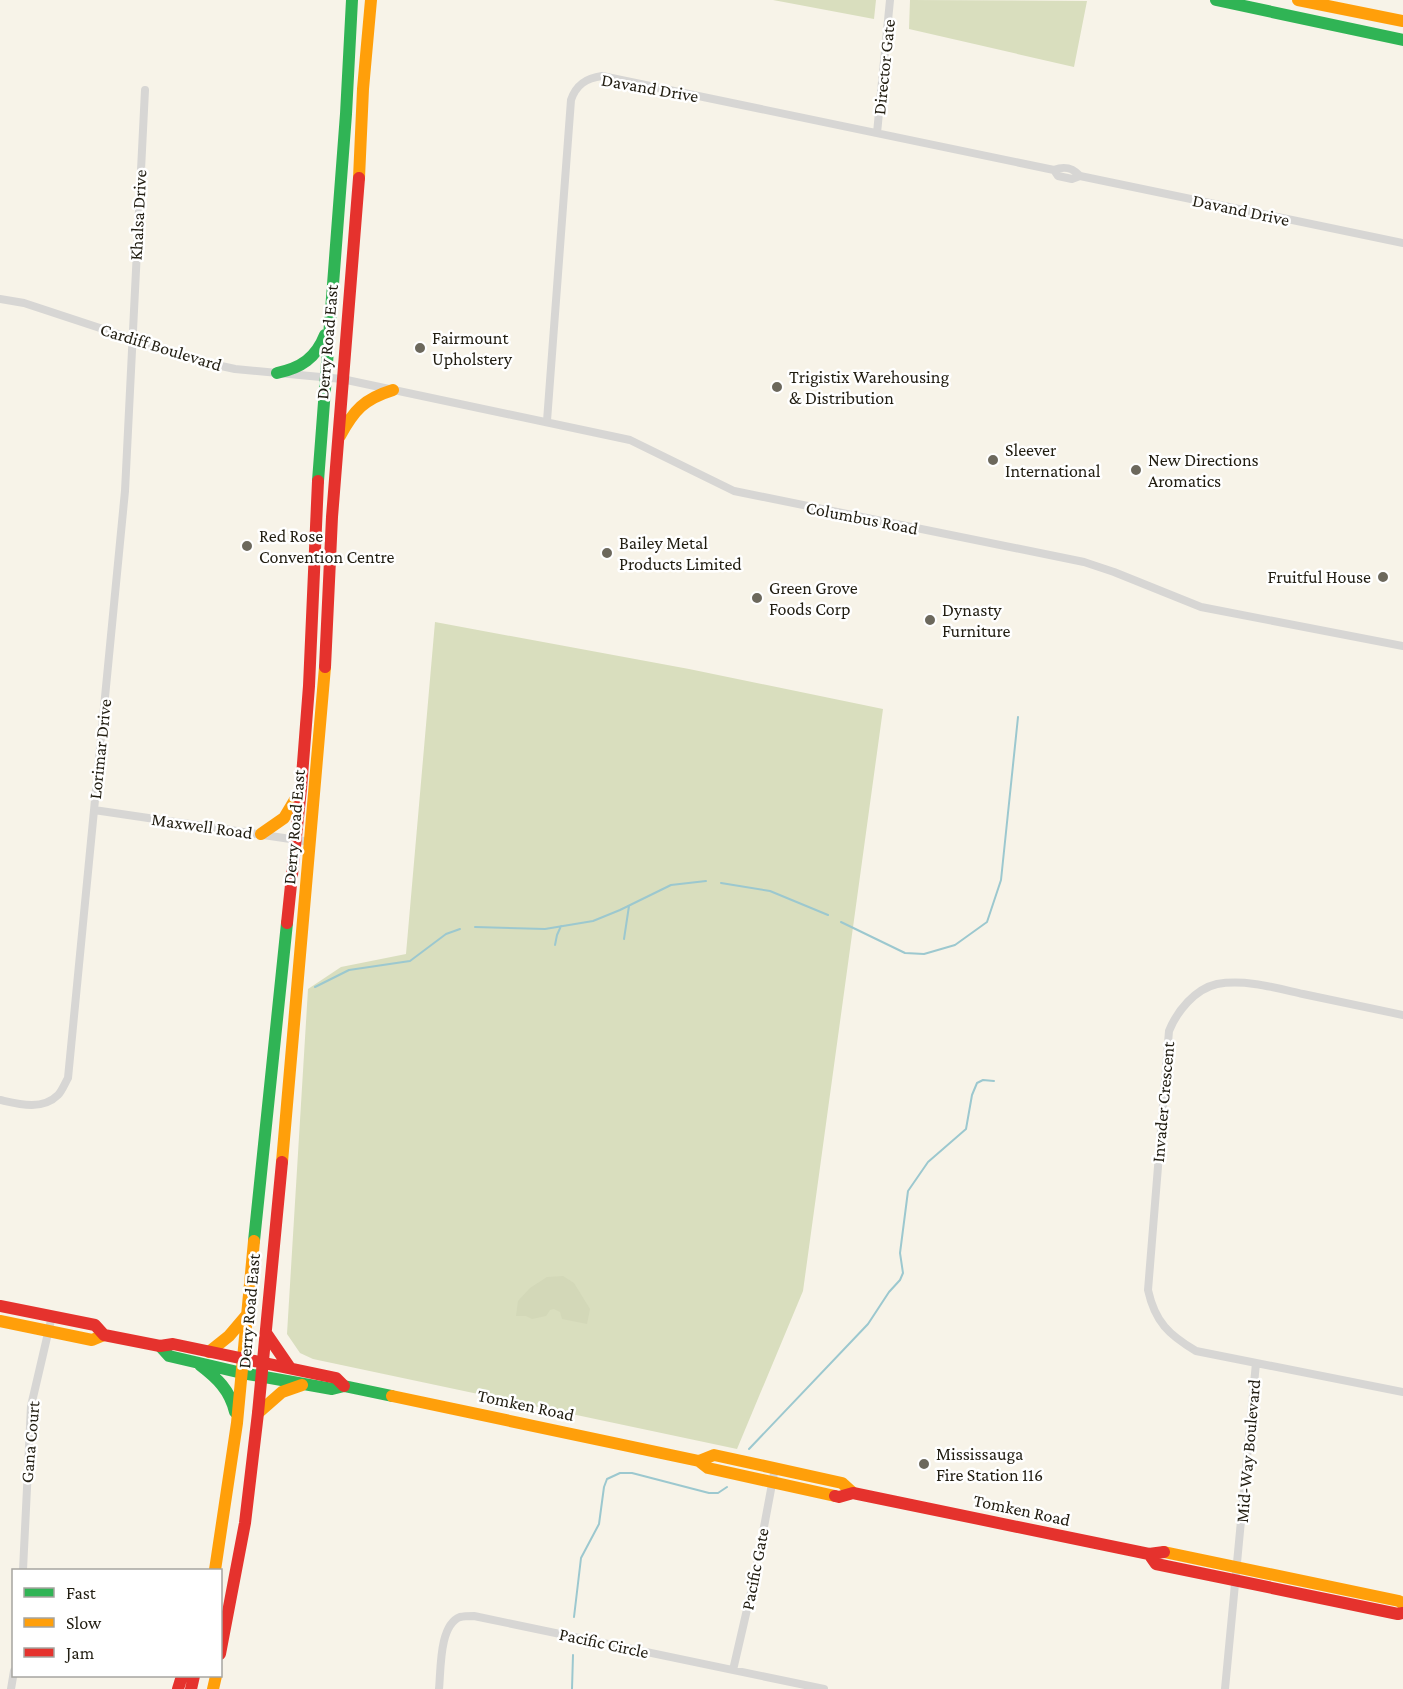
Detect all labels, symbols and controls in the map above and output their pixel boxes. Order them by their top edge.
street label: Director Gate [869,18,899,116]
street label: Davand Drive [600,70,700,106]
street label: Khalsa Drive [126,169,150,261]
street label: Davand Drive [1191,190,1291,230]
street label: Derry Road East [312,283,342,400]
street label: Cardiff Boulevard [98,319,225,375]
place label: Fairmount Upholstery [432,328,513,369]
marker: Fairmount Upholstery [413,341,427,355]
place label: Trigistix Warehousing & Distribution [789,367,949,408]
marker: Trigistix Warehousing & Distribution [770,380,784,394]
place label: Sleever International [1005,440,1101,481]
place label: New Directions Aromatics [1148,450,1259,491]
marker: Sleever International [986,453,1000,467]
marker: New Directions Aromatics [1129,463,1143,477]
street label: Columbus Road [804,497,920,539]
place label: Red Rose Convention Centre [259,526,395,567]
place label: Bailey Metal Products Limited [619,533,742,574]
marker: Red Rose Convention Centre [240,539,254,553]
marker: Bailey Metal Products Limited [600,546,614,560]
place label: Fruitful House [1267,567,1371,587]
marker: Fruitful House [1376,570,1390,584]
place label: Green Grove Foods Corp [769,578,858,619]
marker: Green Grove Foods Corp [750,591,764,605]
place label: Dynasty Furniture [942,600,1010,641]
marker: Dynasty Furniture [923,613,937,627]
street label: Lorimar Drive [85,698,115,800]
street label: Derry Road East [279,768,309,885]
street label: Maxwell Road [150,809,254,843]
street label: Invader Crescent [1148,1040,1178,1163]
street label: Derry Road East [234,1252,264,1369]
street label: Mid-Way Boulevard [1232,1378,1264,1524]
street label: Tomken Road [476,1385,577,1425]
street label: Gana Court [16,1399,44,1484]
place label: Mississauga Fire Station 116 [936,1444,1043,1485]
marker: Mississauga Fire Station 116 [917,1457,931,1471]
street label: Tomken Road [972,1490,1073,1530]
street label: Pacific Gate [737,1526,773,1612]
legend [12,1569,222,1677]
text: Fast [66,1583,97,1603]
text: Slow [66,1613,102,1633]
street label: Pacific Circle [557,1624,651,1662]
text: Jam [64,1643,95,1663]

